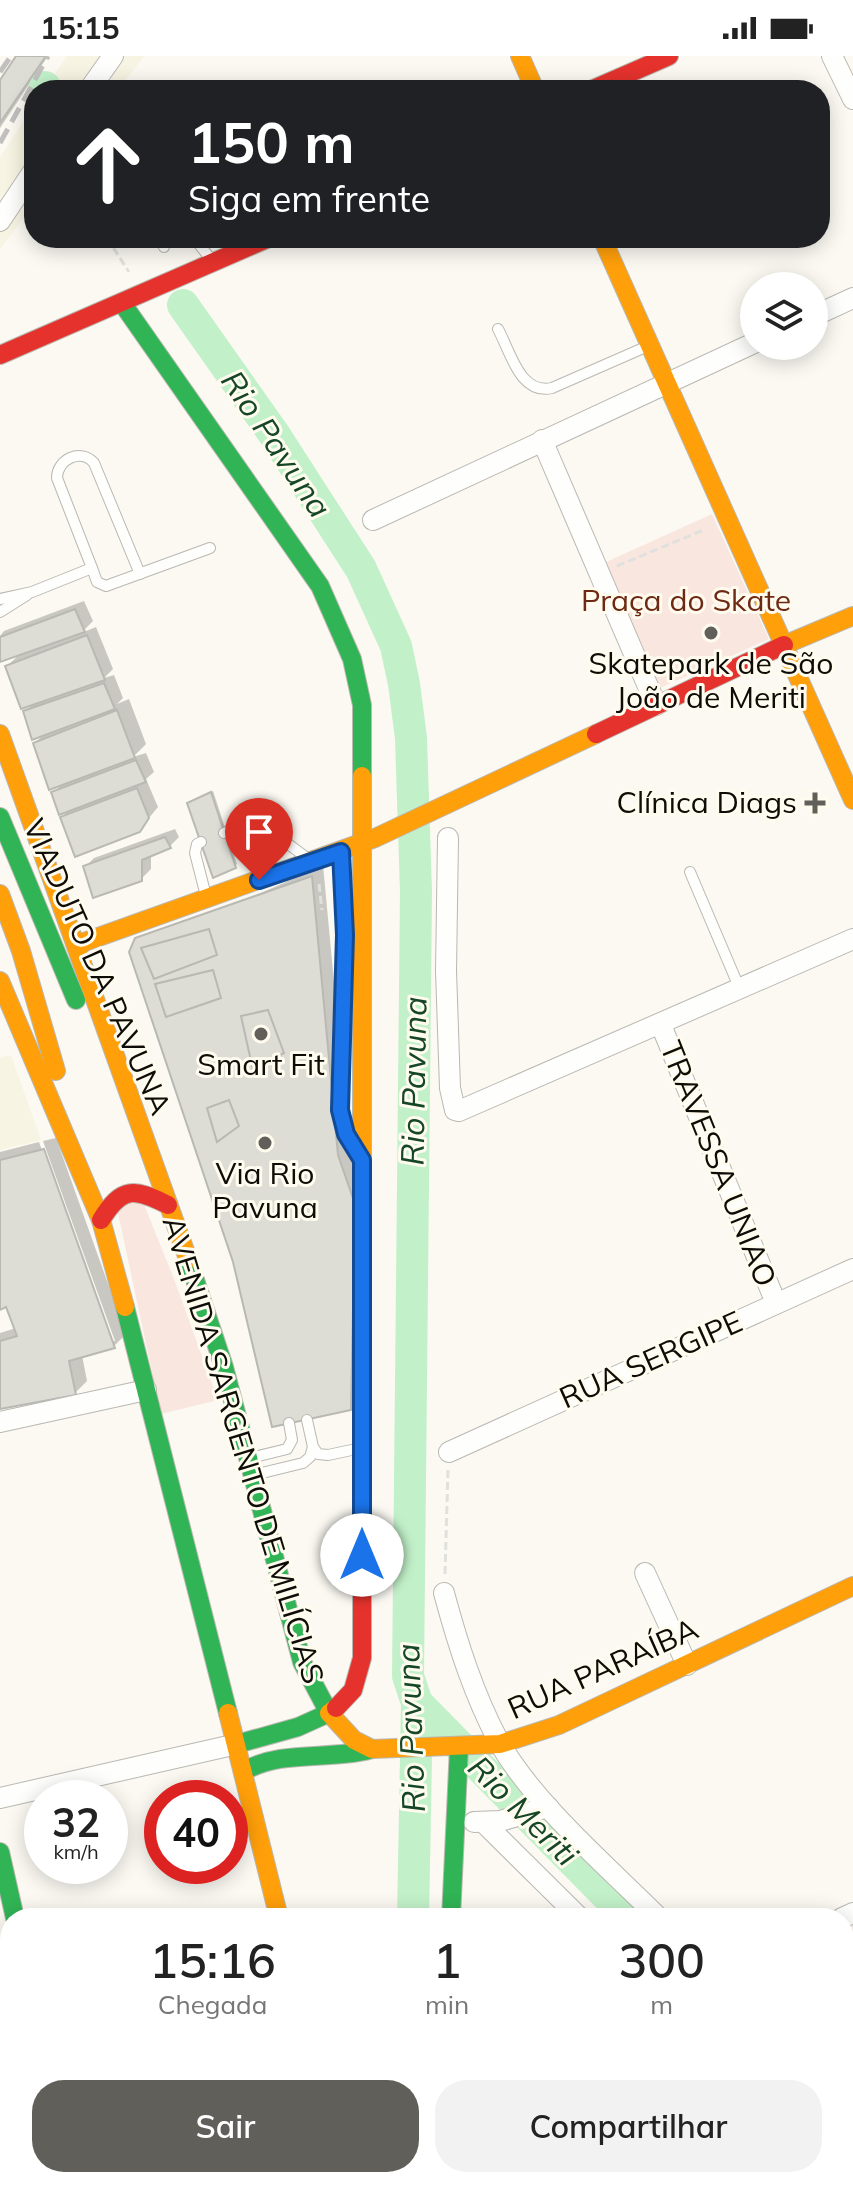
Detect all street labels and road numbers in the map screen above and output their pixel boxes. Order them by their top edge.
street label: VIADUTO DA PAVUNA [16,813,180,1120]
street label: TRAVESSA UNIAO [652,1035,785,1292]
street label: AVENIDA SARGENTO DE MILÍCIAS [155,1212,333,1688]
street label: RUA SERGIPE [553,1302,748,1416]
street label: RUA PARAÍBA [502,1609,704,1727]

